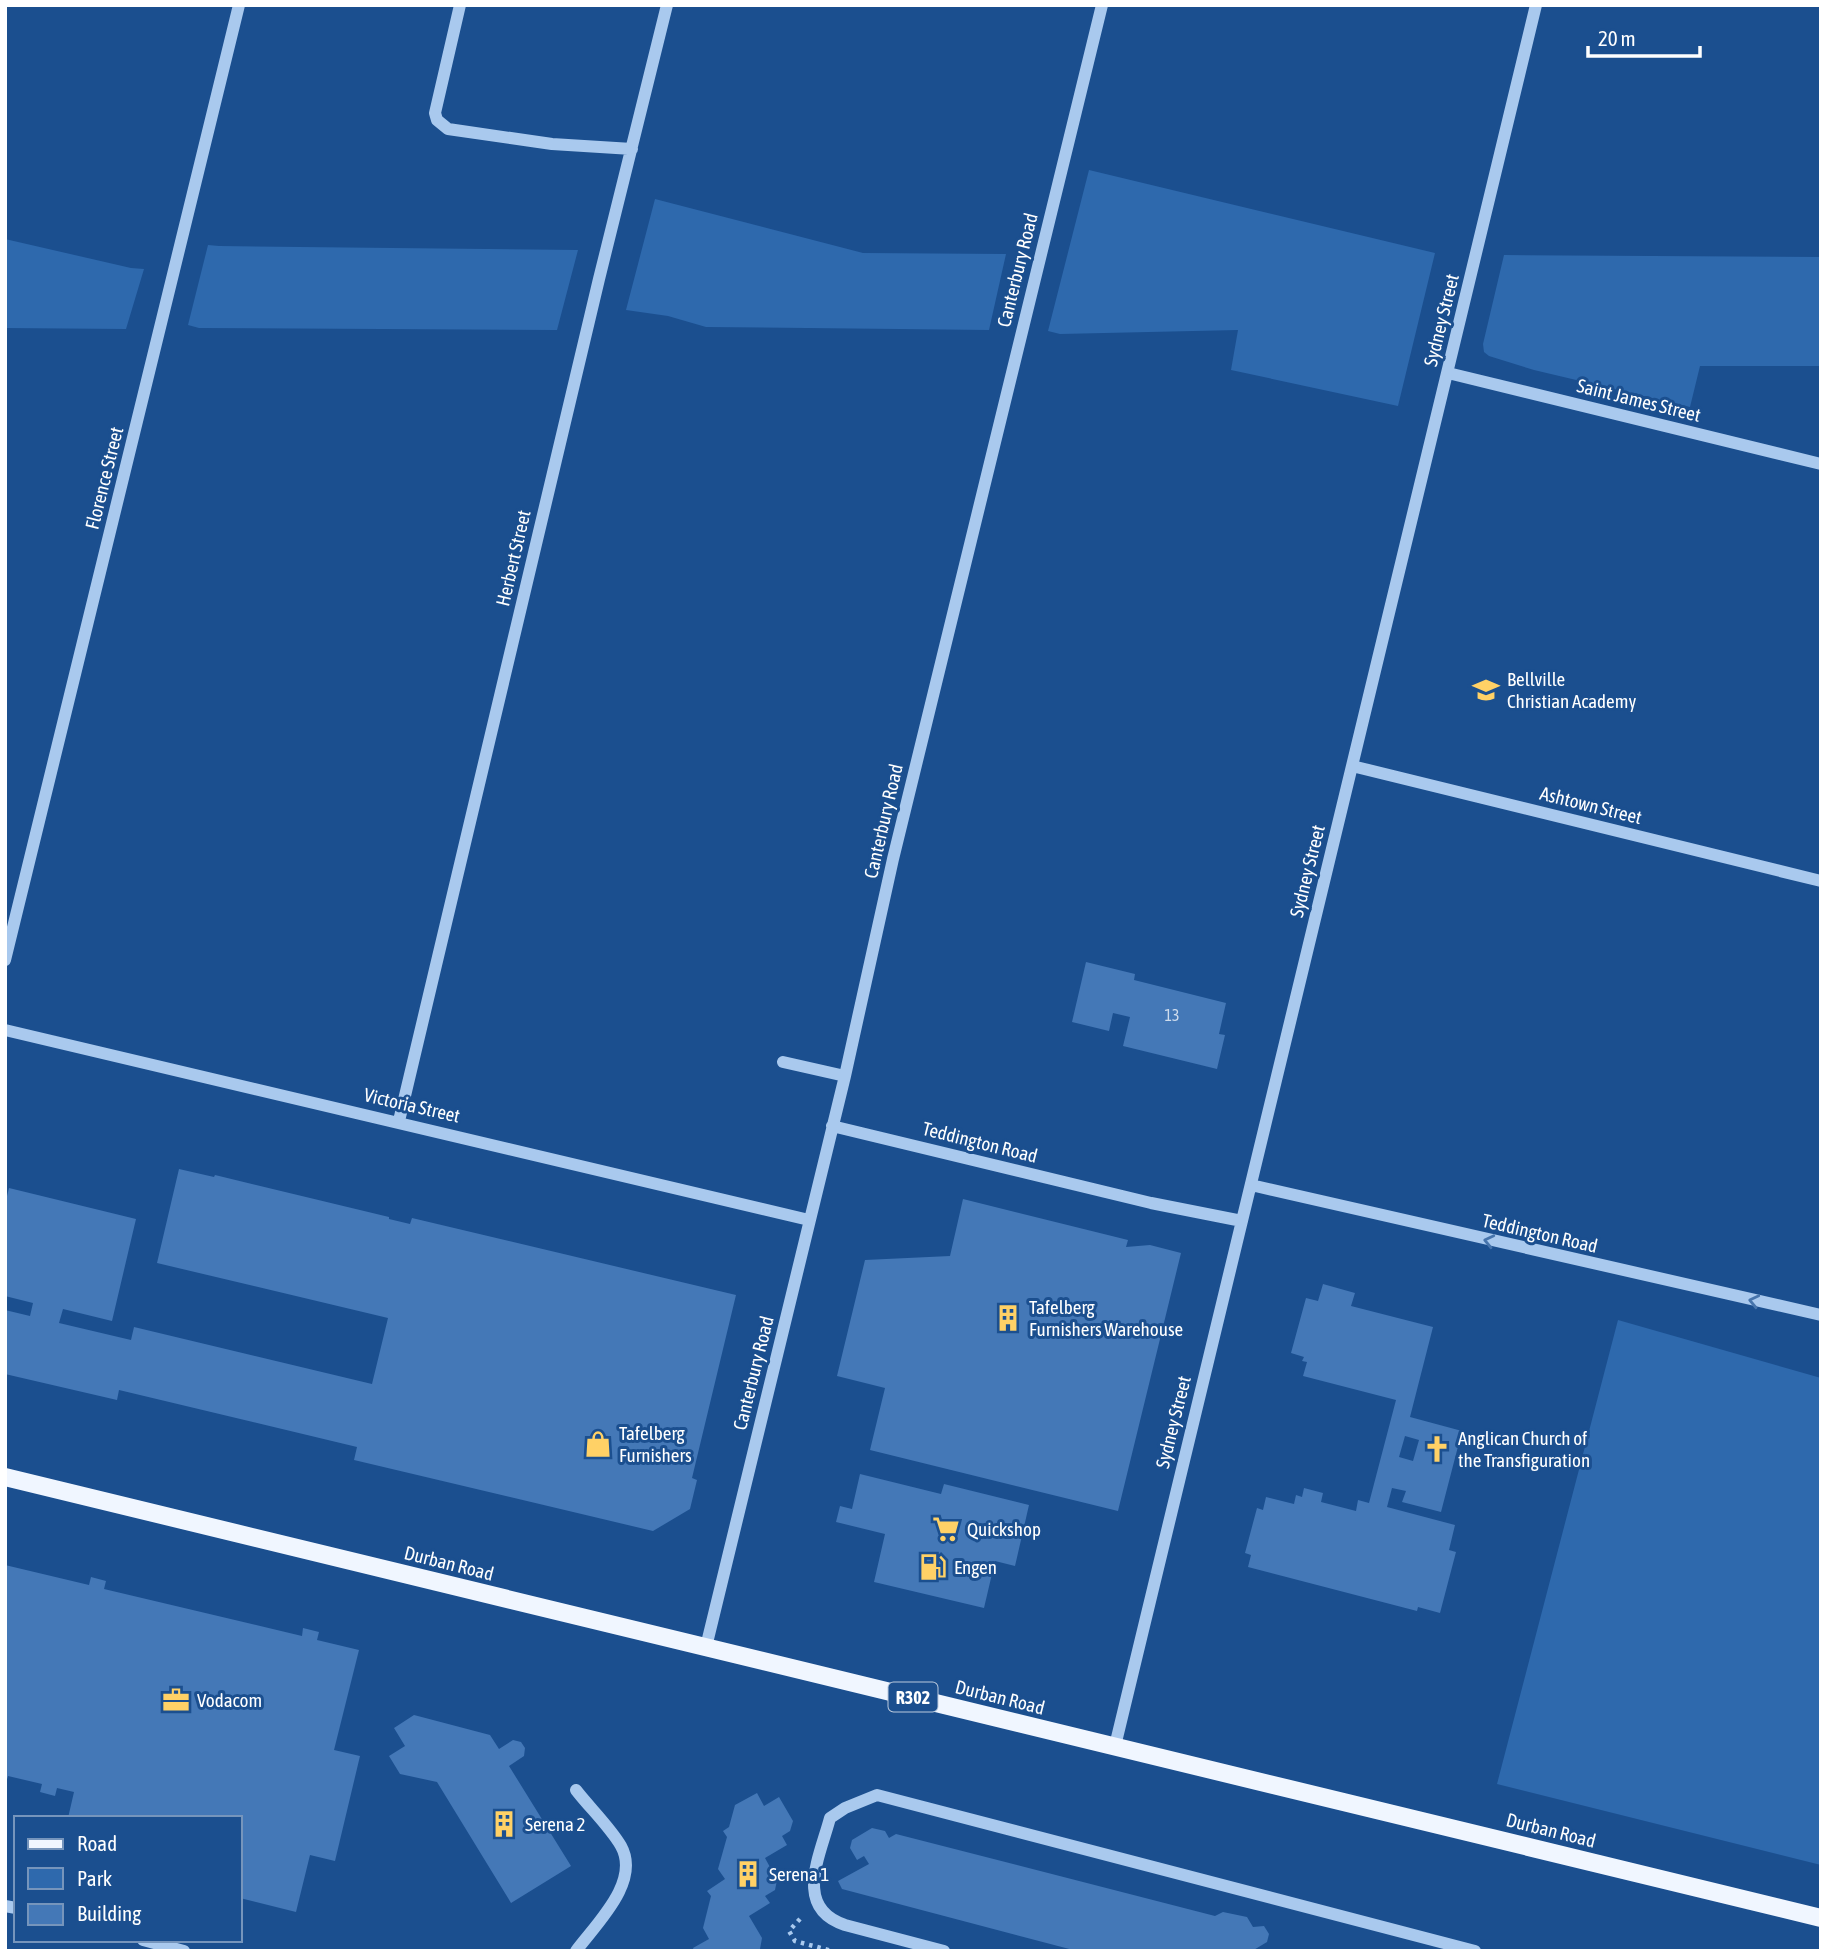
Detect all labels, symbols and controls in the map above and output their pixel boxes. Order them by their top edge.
scale bar [1588,14,1700,58]
text: 20 m [1598,26,1636,50]
street label: Canterbury Road [992,211,1042,329]
street label: Sydney Street [1419,272,1463,368]
street label: Saint James Street [1575,374,1703,426]
street label: Florence Street [81,424,127,532]
street label: Herbert Street [491,508,535,608]
place label: Bellville Christian Academy [1507,668,1636,712]
school or university icon: Bellville Christian Academy [1471,675,1501,705]
street label: Canterbury Road [859,762,907,880]
street label: Ashtown Street [1538,782,1644,828]
street label: Sydney Street [1285,823,1329,919]
house number: 13 [1164,1006,1180,1024]
street label: Victoria Street [362,1083,462,1127]
street label: Teddington Road [920,1117,1040,1167]
street label: Teddington Road [1480,1209,1600,1257]
one-way arrow [1483,1235,1495,1249]
one-way arrow [1748,1294,1760,1309]
place label: Tafelberg Furnishers Warehouse [1029,1296,1183,1340]
building icon: Tafelberg Furnishers Warehouse [993,1303,1023,1333]
street label: Canterbury Road [728,1314,778,1432]
street label: Sydney Street [1151,1374,1195,1470]
place label: Tafelberg Furnishers [619,1422,692,1466]
place label: Anglican Church of the Transfiguration [1458,1427,1590,1471]
shop icon: Tafelberg Furnishers [583,1429,613,1459]
church icon: Anglican Church of the Transfiguration [1422,1434,1452,1464]
supermarket icon: Quickshop [931,1514,961,1544]
place label: Quickshop [967,1518,1041,1540]
street label: Durban Road [402,1541,496,1585]
fuel station icon: Engen [918,1552,948,1582]
place label: Engen [954,1556,997,1578]
street label: Durban Road [953,1675,1047,1719]
road number: R302 [888,1682,937,1712]
office icon: Vodacom [161,1685,191,1715]
place label: Vodacom [197,1689,262,1711]
street label: Durban Road [1504,1808,1598,1852]
building icon: Serena 2 [489,1809,519,1839]
place label: Serena 2 [525,1813,585,1835]
legend [14,1816,242,1942]
text: Road [77,1831,117,1855]
building icon: Serena 1 [733,1859,763,1889]
place label: Serena 1 [769,1863,829,1885]
text: Park [77,1866,112,1890]
text: Building [77,1901,141,1925]

